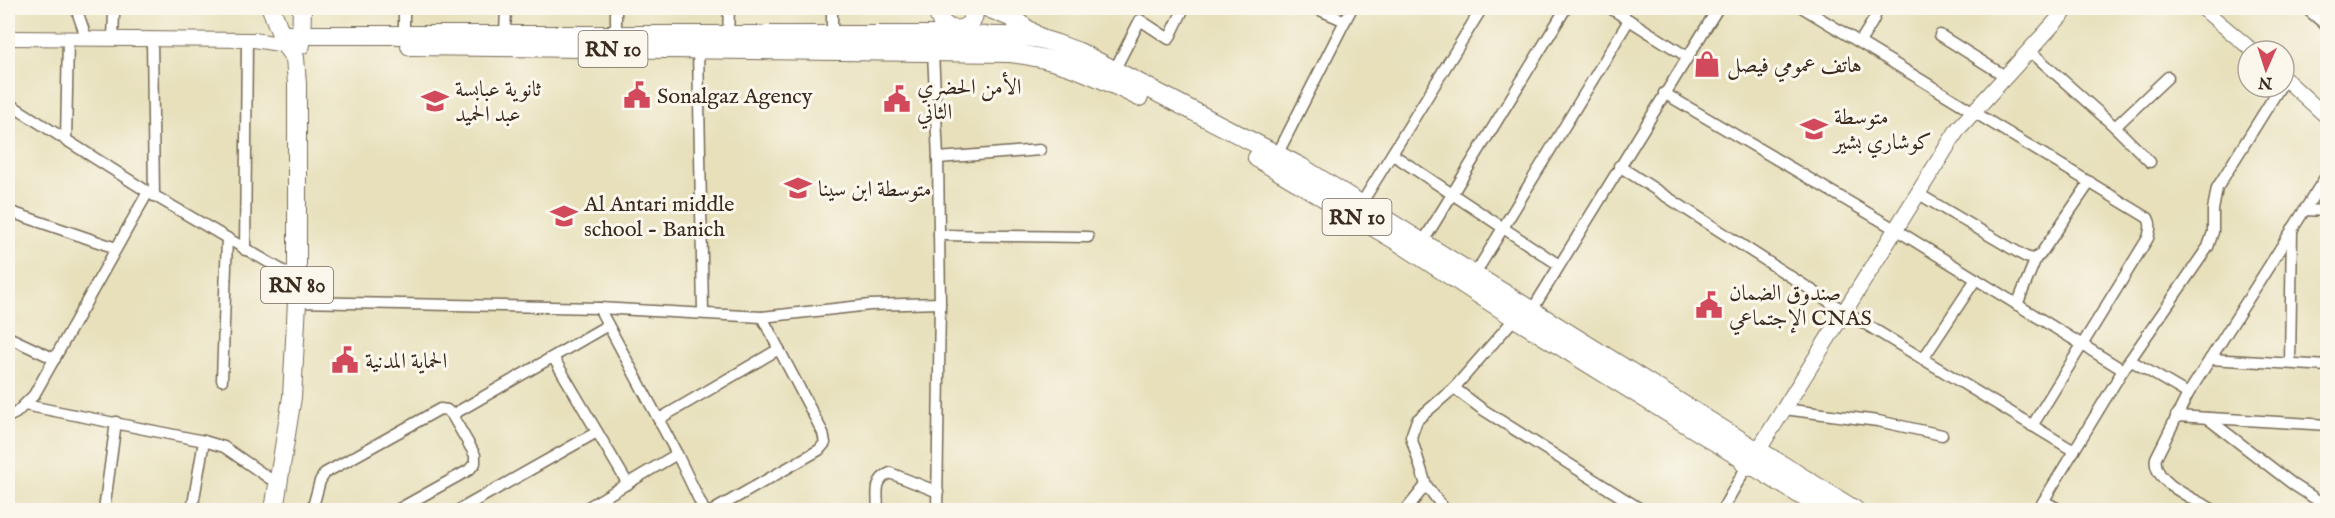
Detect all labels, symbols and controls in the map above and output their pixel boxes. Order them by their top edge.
road number: RN 10 [578,31,648,67]
north arrow [2236,39,2296,99]
shop icon: هاتف عمومي فيصل [1692,49,1722,79]
place label: هاتف عمومي فيصل [1727,52,1862,83]
place label: الأمن الحضري الثاني [917,71,1022,130]
text: N [2258,72,2274,92]
place label: ثانوية عبابسة عبد الحميد [455,76,542,129]
public building icon: Sonalgaz Agency [622,80,652,110]
place label: Sonalgaz Agency [657,83,813,111]
public building icon: الأمن الحضري الثاني [882,84,912,114]
school or university icon: ثانوية عبابسة عبد الحميد [420,86,450,116]
place label: متوسطة كوشاري بشير [1832,104,1932,159]
school or university icon: متوسطة كوشاري بشير [1799,114,1829,144]
school or university icon: متوسطة ابن سينا [783,173,813,203]
place label: متوسطة ابن سينا [818,176,932,204]
place label: Al Antari middle school - Banich [583,191,734,244]
road number: RN 10 [1322,199,1392,235]
school or university icon: Al Antari middle school - Banich [549,201,579,231]
road number: RN 80 [261,267,333,303]
place label: صندوق الضمان الإجتماعي CNAS [1729,280,1872,336]
public building icon: صندوق الضمان الإجتماعي CNAS [1694,290,1724,320]
public building icon: الحماية المدنية [330,345,360,375]
place label: الحماية المدنية [365,348,447,376]

